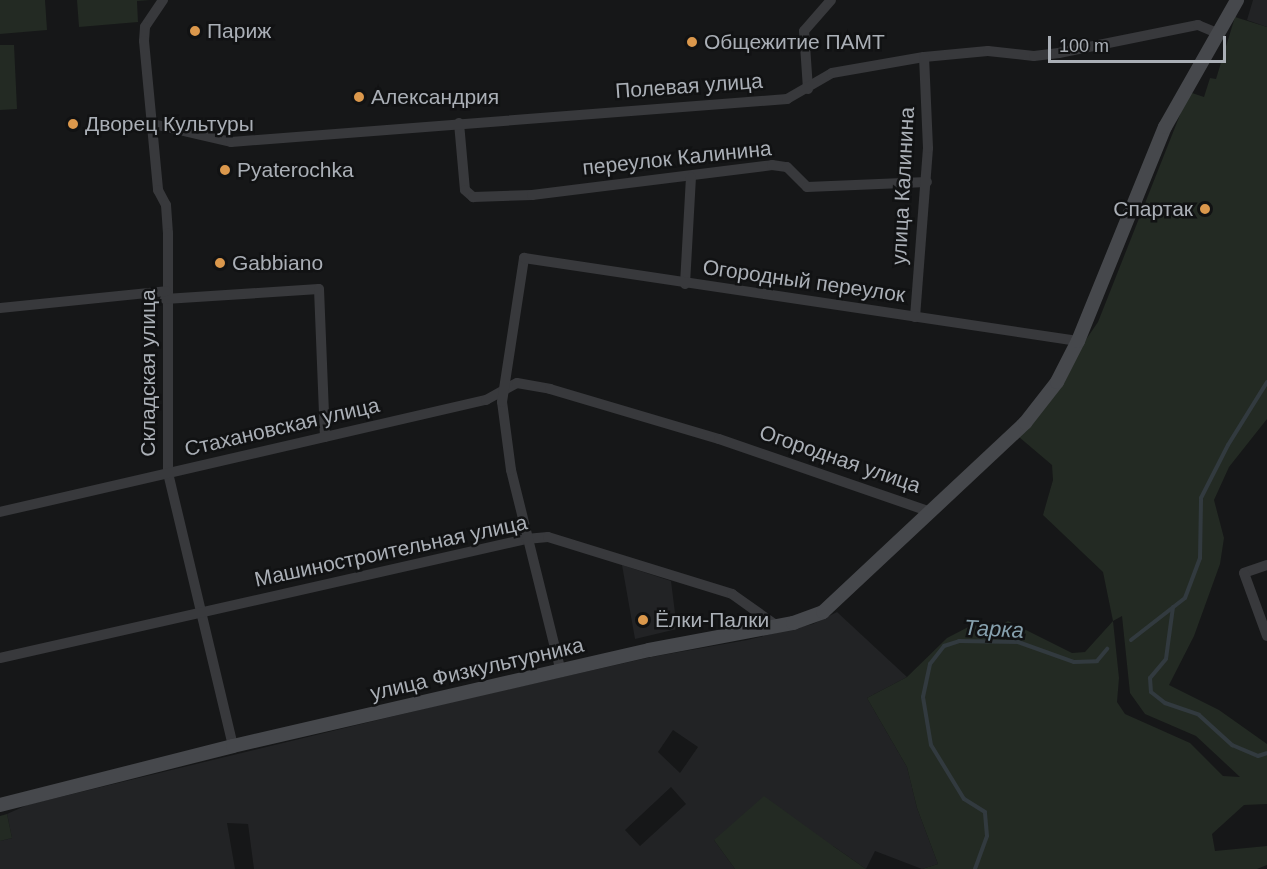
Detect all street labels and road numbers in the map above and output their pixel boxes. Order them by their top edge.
street label: Полевая улица [614,68,764,104]
street label: улица Калинина [886,106,920,266]
street label: переулок Калинина [581,136,773,180]
street label: Огородный переулок [701,254,907,308]
street label: Складская улица [135,289,161,457]
street label: Стахановская улица [182,392,382,462]
street label: Огородная улица [756,420,924,498]
street label: Машиностроительная улица [252,510,530,592]
street label: улица Физкультурника [368,632,586,706]

